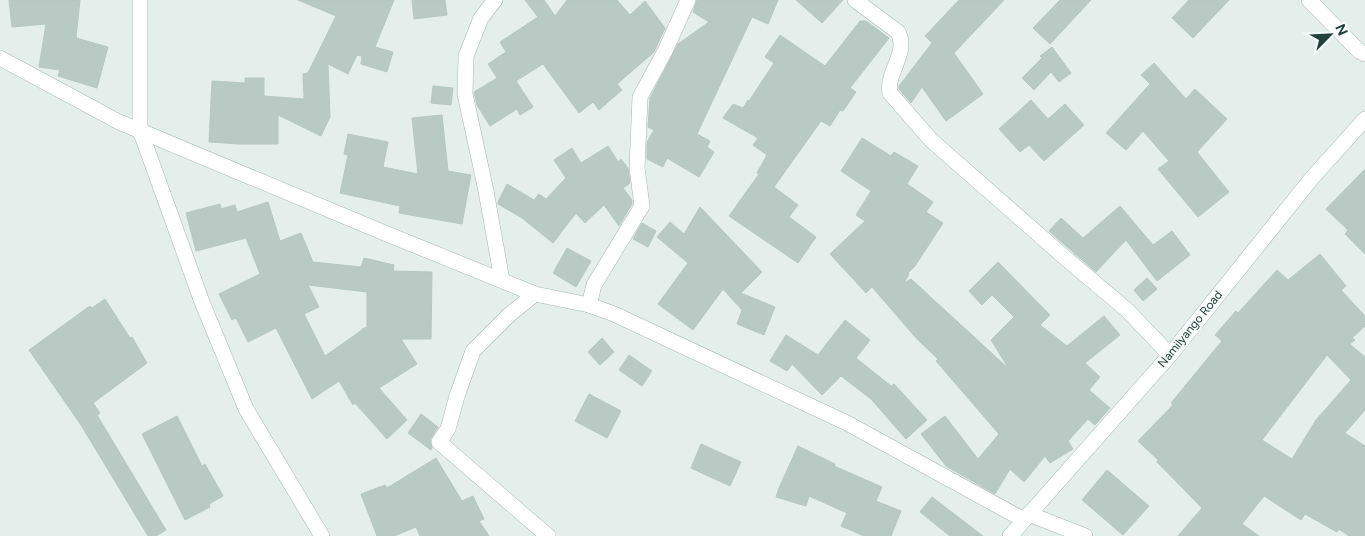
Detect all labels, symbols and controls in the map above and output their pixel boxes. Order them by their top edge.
north arrow [1305,10,1355,60]
text: N [1331,22,1351,38]
street label: Namilyango Road [1155,288,1225,370]

